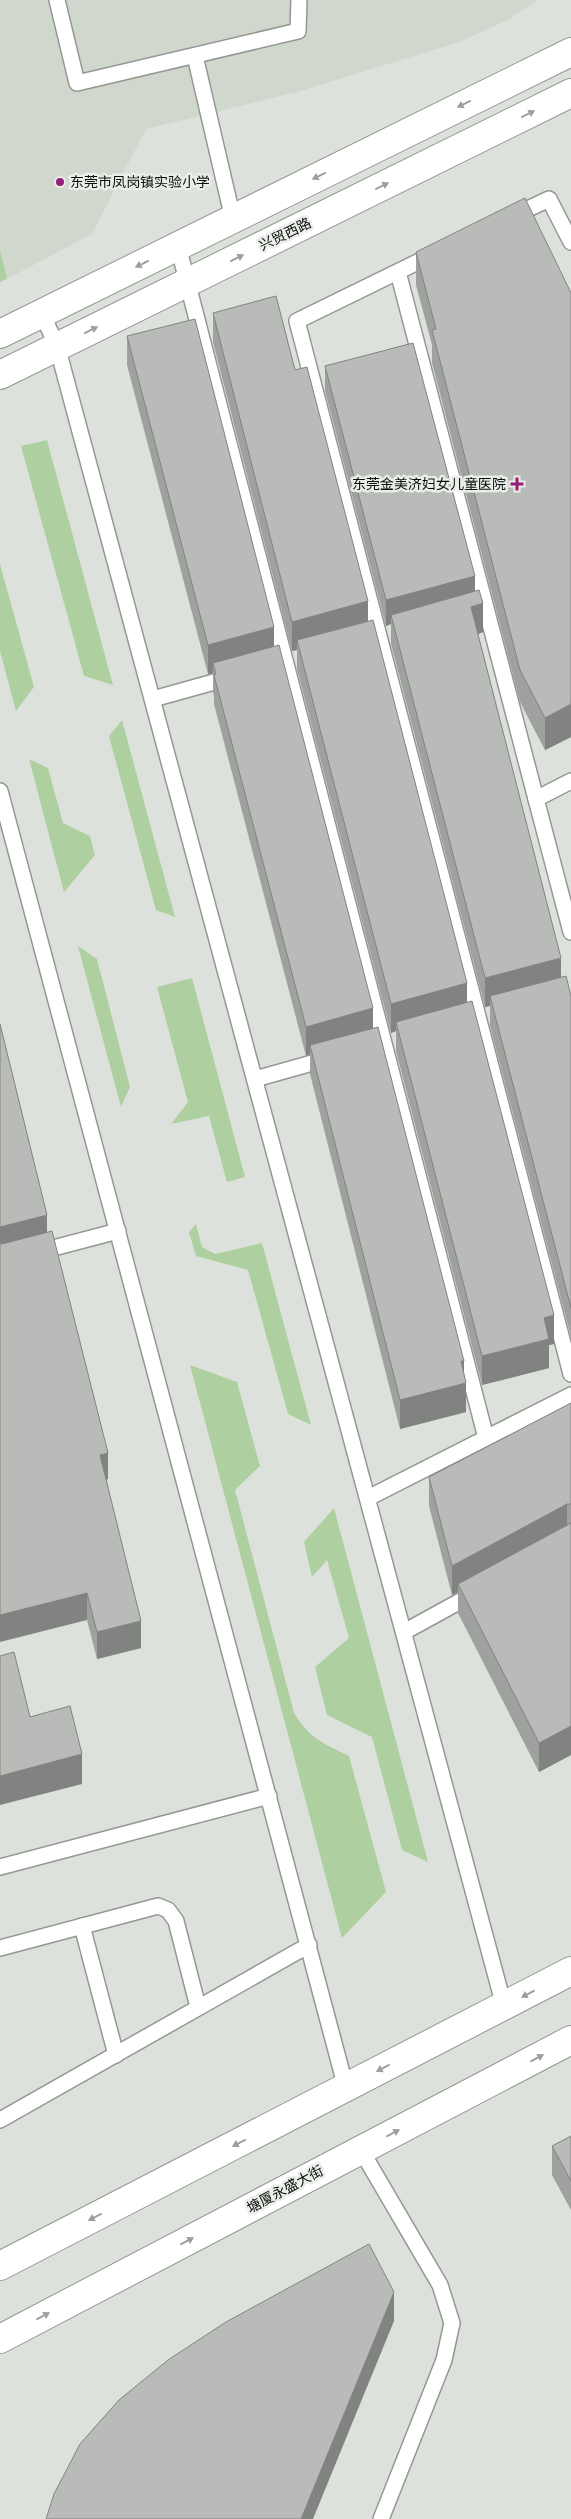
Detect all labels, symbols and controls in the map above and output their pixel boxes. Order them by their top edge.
one-way arrow [457,100,472,109]
one-way arrow [521,110,535,118]
one-way arrow [312,172,326,180]
place label: 东莞市凤岗镇实验小学 [70,174,210,190]
marker: 东莞市凤岗镇实验小学 [54,176,66,188]
one-way arrow [375,182,389,190]
street label: 兴贸西路 [256,215,314,253]
one-way arrow [229,254,244,262]
one-way arrow [135,260,149,268]
one-way arrow [84,326,98,334]
place label: 东莞金美济妇女儿童医院 [352,476,506,492]
marker: 东莞金美济妇女儿童医院 [510,477,524,491]
one-way arrow [521,1990,535,1998]
one-way arrow [530,2054,544,2062]
one-way arrow [376,2064,391,2072]
one-way arrow [386,2129,400,2137]
one-way arrow [232,2139,246,2147]
street label: 塘厦永盛大街 [244,2162,326,2216]
one-way arrow [87,2213,102,2221]
one-way arrow [180,2237,194,2245]
one-way arrow [36,2312,50,2320]

